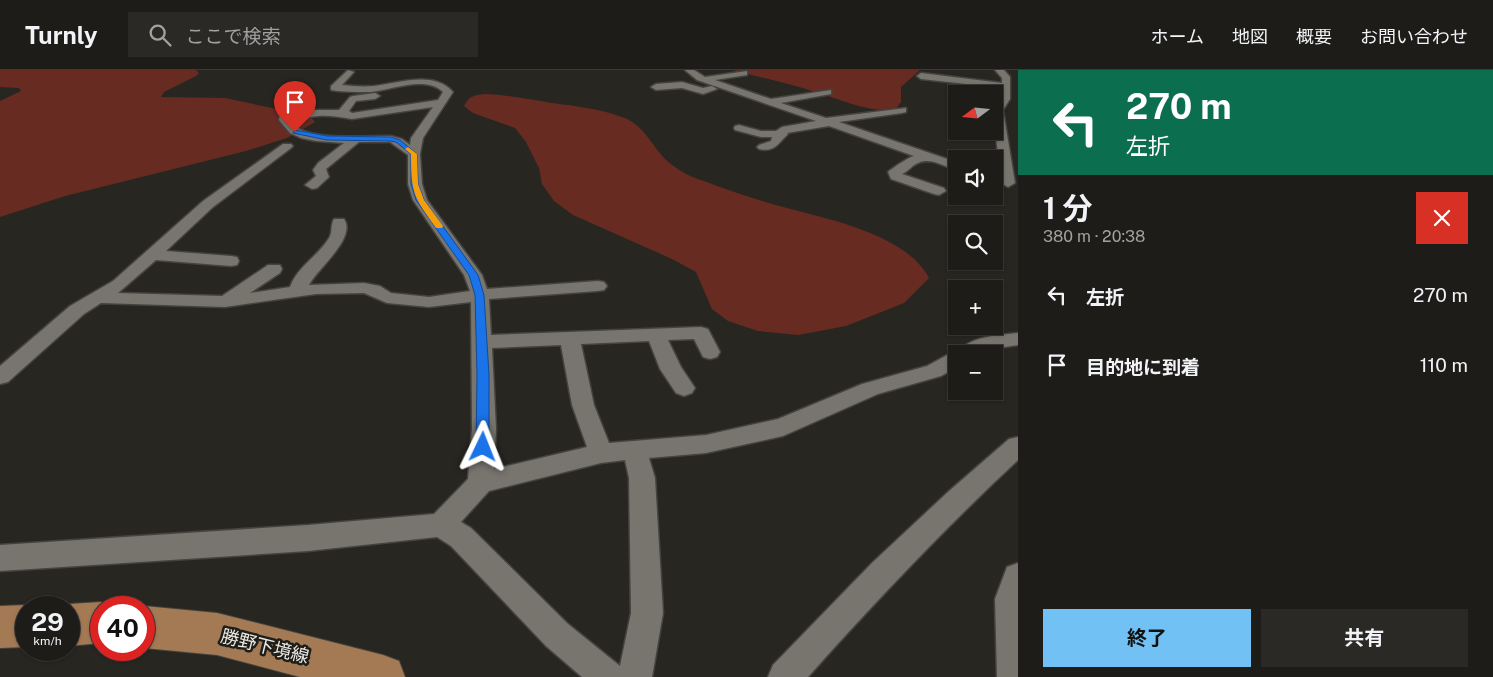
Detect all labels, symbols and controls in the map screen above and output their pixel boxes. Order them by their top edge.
search box [128,12,478,57]
text: Turnly [25,21,98,49]
icon: search [146,21,174,49]
text: ここで検索 [186,25,281,47]
text: ホーム [1151,26,1204,47]
text: 地図 [1232,26,1268,47]
text: 概要 [1296,26,1332,47]
text: お問い合わせ [1360,26,1468,47]
pin [274,81,316,132]
north arrow [948,85,1002,140]
map controls [948,85,1003,400]
text: 270 m [1126,86,1232,127]
icon: arrive [281,88,309,116]
icon: left [1043,90,1108,155]
text: 左折 [1126,133,1170,159]
button: sound [948,150,1003,205]
text: 1 分 [1043,190,1093,226]
button: close [1416,192,1468,244]
button: search [948,215,1003,270]
text: 380 m · 20:38 [1043,227,1145,246]
button: + [948,280,1003,335]
icon: left [1043,281,1071,309]
text: 270 m [1413,284,1468,306]
text: 左折 [1086,286,1124,308]
button: − [948,345,1003,400]
icon: arrive [1043,351,1071,379]
text: 110 m [1420,354,1468,376]
text: 目的地に到着 [1086,356,1200,378]
position arrow [456,420,508,472]
speed limit sign: 40 [90,596,155,661]
text: 29 [31,607,64,637]
button: 終了 [1043,609,1251,667]
button: 共有 [1261,609,1468,667]
street label: 勝野下境線 [219,625,311,667]
text: km/h [33,634,62,648]

